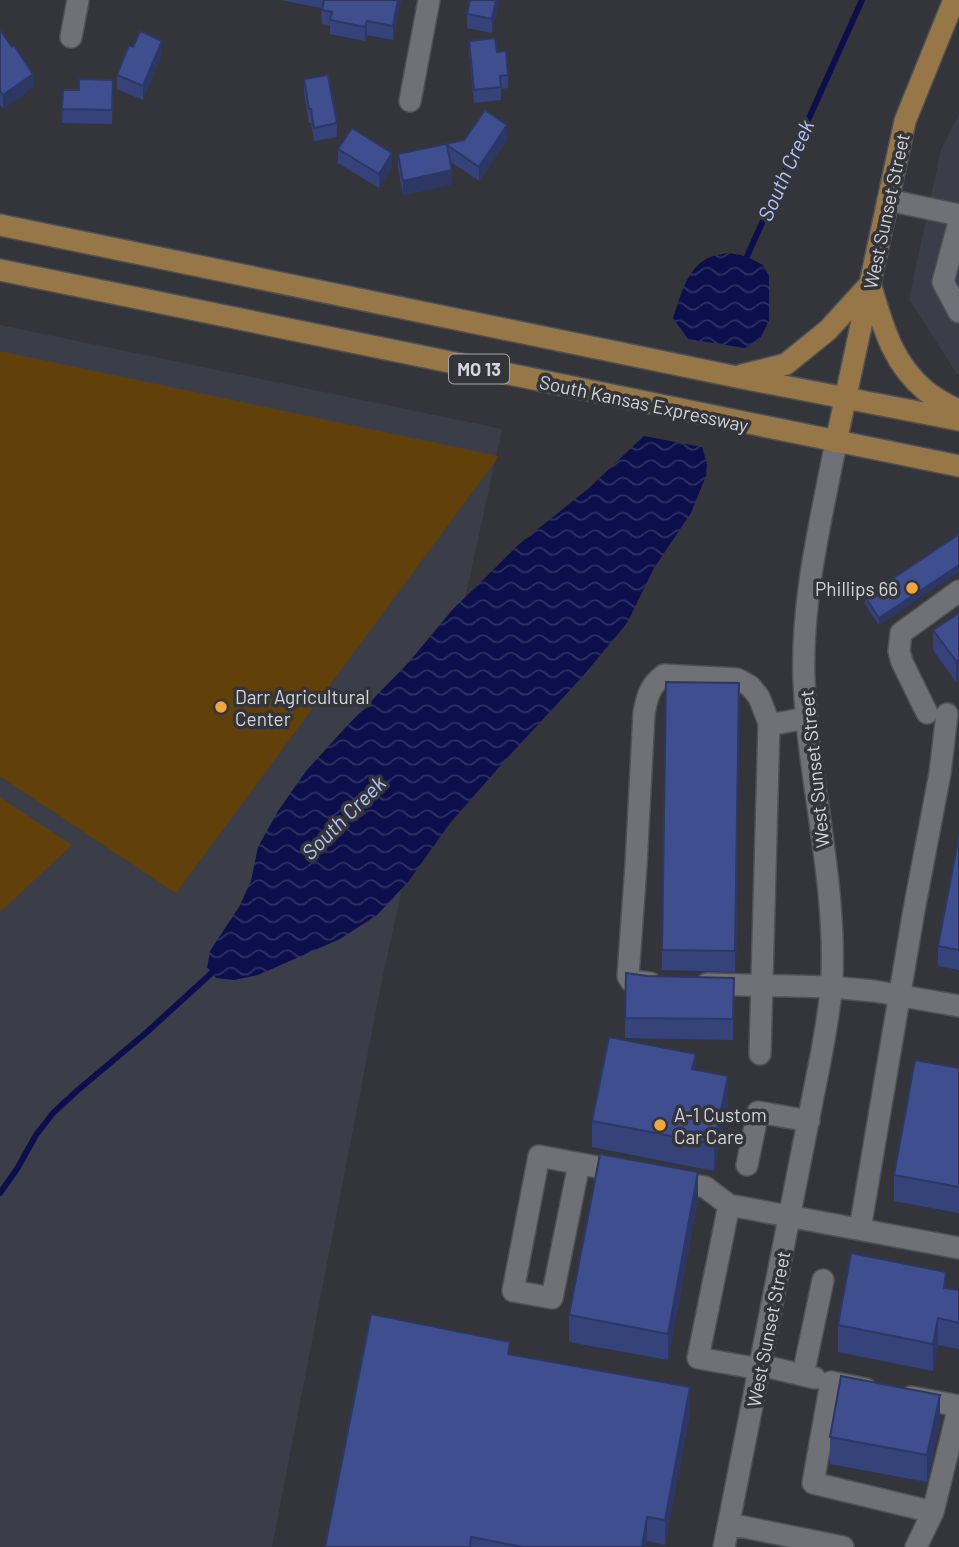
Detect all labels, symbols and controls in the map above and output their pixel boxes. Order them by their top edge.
water label: South Creek [752,115,819,224]
street label: West Sunset Street [858,131,914,291]
road number: MO 13 [449,354,509,384]
street label: South Kansas Expressway [537,370,751,436]
place label: Phillips 66 [815,577,898,600]
marker: Phillips 66 [904,580,920,596]
place label: Darr Agricultural Center [235,685,370,730]
street label: West Sunset Street [794,689,834,849]
marker: Darr Agricultural Center [213,699,229,715]
water label: South Creek [296,769,391,864]
place label: A-1 Custom Car Care [674,1103,767,1148]
marker: A-1 Custom Car Care [652,1117,668,1133]
street label: West Sunset Street [742,1249,794,1409]

